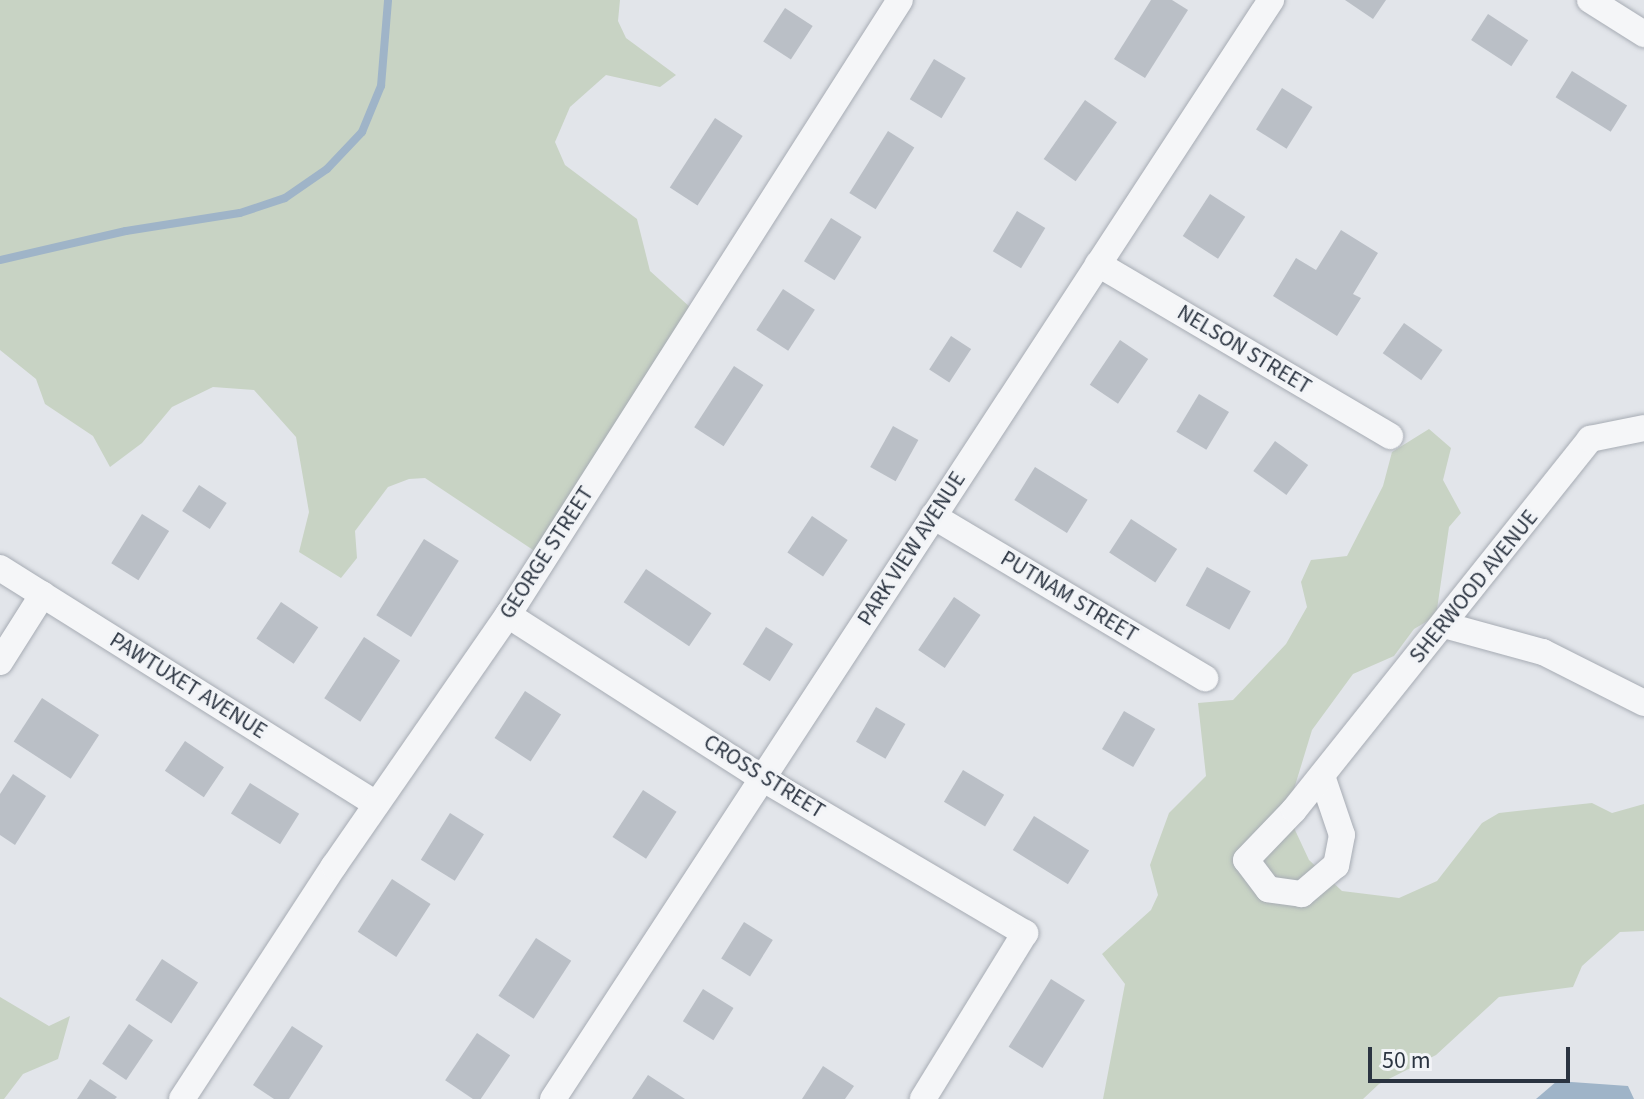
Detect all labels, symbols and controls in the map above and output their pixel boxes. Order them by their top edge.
street label: NELSON STREET [1172,300,1316,400]
street label: PARK VIEW AVENUE [852,467,972,631]
street label: GEORGE STREET [494,482,600,624]
street label: SHERWOOD AVENUE [1404,505,1544,669]
street label: PUTNAM STREET [996,546,1142,648]
street label: PAWTUXET AVENUE [105,627,271,745]
street label: CROSS STREET [699,729,829,825]
scale bar [1372,1031,1574,1081]
text: 50 m [1382,1043,1431,1078]

